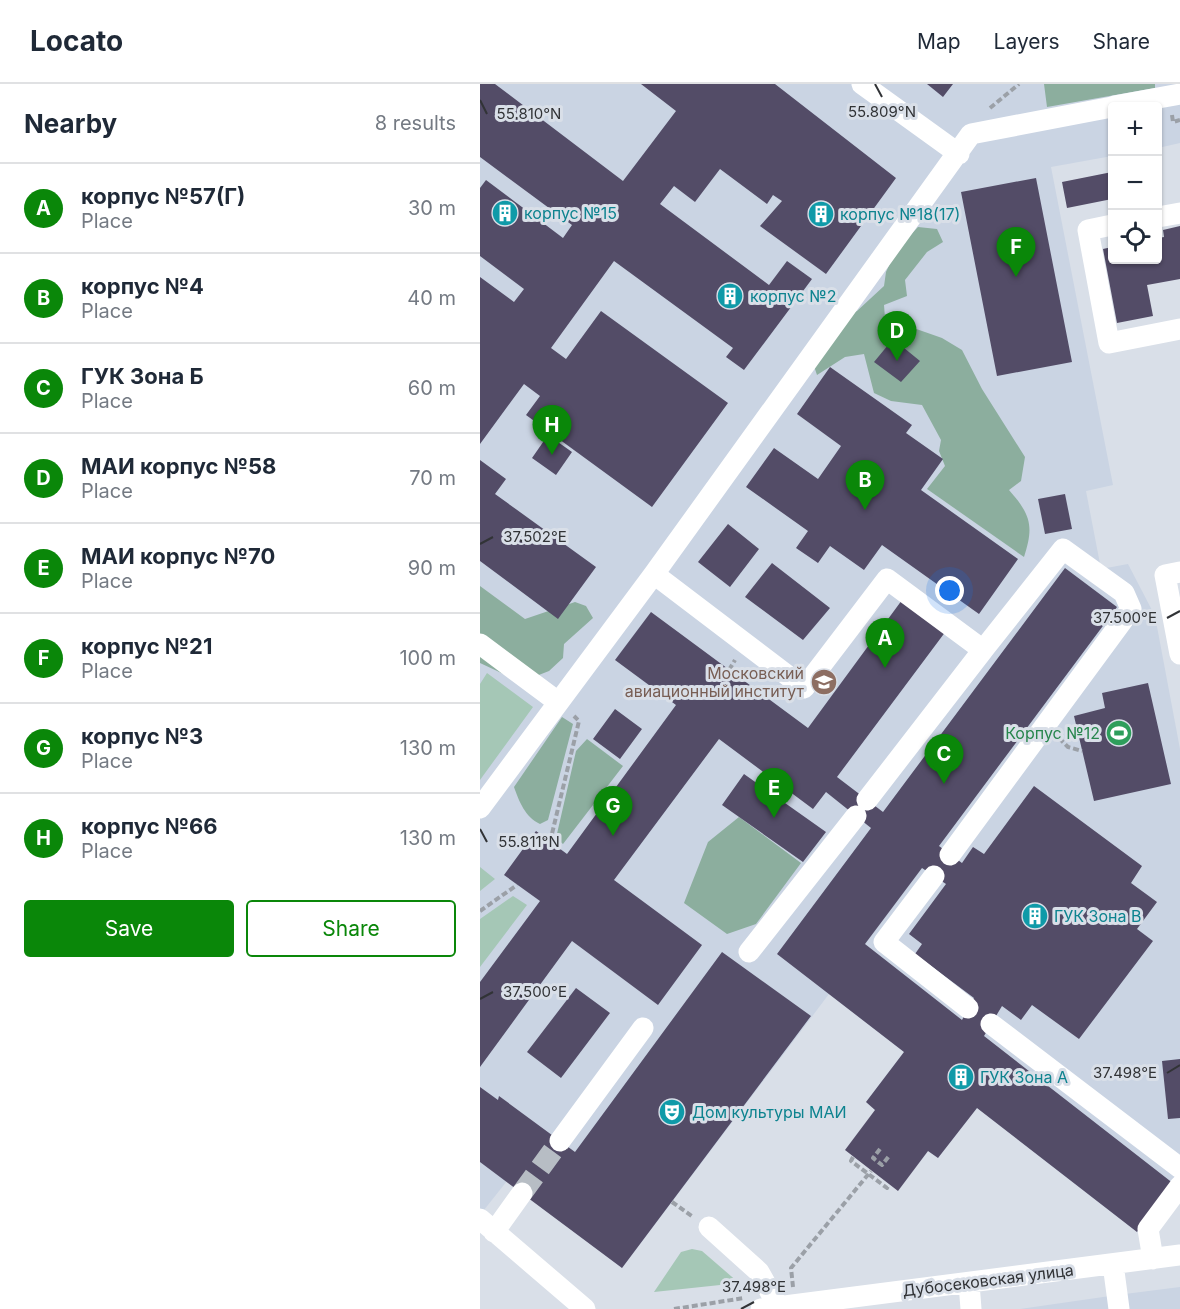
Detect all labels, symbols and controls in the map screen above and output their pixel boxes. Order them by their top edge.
text: Locato [30,24,123,58]
text: Map [917,29,961,54]
text: Layers [994,29,1060,54]
text: Share [1093,29,1150,54]
text: 55.809°N [848,102,916,121]
map controls [1108,102,1162,264]
button: + [1108,102,1162,156]
text: 55.810°N [497,104,561,123]
text: Nearby [24,108,117,139]
text: 8 results [375,111,456,135]
button: − [1108,156,1162,210]
text: корпус №57(Г) [81,183,245,209]
text: A [36,196,51,220]
text: 30 m [408,196,456,220]
building icon: корпус №15 [490,198,520,228]
building icon: корпус №18(17) [806,199,836,229]
place label: корпус №15 [524,203,617,223]
place label: корпус №18(17) [840,204,960,224]
text: Place [81,209,133,233]
button: locate [1108,210,1162,264]
pin: F [996,228,1036,277]
text: корпус №4 [81,273,204,299]
building icon: корпус №2 [715,281,745,311]
text: B [37,286,50,310]
text: 40 m [407,286,456,310]
place label: корпус №2 [750,286,836,306]
text: Place [81,299,133,323]
pin: D [878,312,916,361]
text: ГУК Зона Б [81,363,204,389]
text: C [36,376,51,400]
text: 60 m [408,376,456,400]
text: Place [81,389,133,413]
pin: H [532,406,572,455]
text: МАИ корпус №58 [81,453,276,479]
pin: B [846,460,884,510]
text: D [36,466,51,490]
text: 70 m [409,466,456,490]
text: Place [81,479,133,503]
text: 37.502°E [503,527,567,546]
text: МАИ корпус №70 [81,543,275,569]
text: E [37,556,50,580]
text: 90 m [408,556,456,580]
text: Place [81,569,133,593]
your location [935,576,964,605]
text: 37.500°E [1093,608,1157,627]
pin: A [866,618,904,668]
text: корпус №21 [81,633,212,659]
text: F [38,646,49,670]
text: 100 m [399,646,456,670]
text: Place [81,659,133,683]
place label: Московский авиационный институт [625,663,805,701]
school or university icon: Московский авиационный институт [809,667,839,697]
sports icon: Корпус №12 [1104,718,1134,748]
text: корпус №3 [81,723,203,749]
place label: Корпус №12 [1005,723,1100,743]
pin: C [924,734,964,784]
text: G [36,736,51,760]
text: 130 m [400,736,456,760]
text: Place [81,749,133,773]
pin: E [754,768,794,818]
pin: G [594,786,632,836]
text: корпус №66 [81,813,218,839]
text: H [36,826,51,850]
text: 130 m [400,826,456,850]
text: 55.811°N [498,832,560,851]
text: Place [81,839,133,863]
button: Save [24,900,234,957]
button: Share [246,900,456,957]
building icon: ГУК Зона В [1020,901,1050,931]
place label: ГУК Зона В [1054,906,1141,926]
text: 37.500°E [503,982,567,1001]
building icon: ГУК Зона А [946,1062,976,1092]
text: 37.498°E [1093,1063,1157,1082]
place label: ГУК Зона А [980,1067,1068,1087]
theatre icon: Дом культуры МАИ [657,1097,687,1127]
place label: Дом культуры МАИ [692,1102,847,1122]
street label: Дубосековская улица [901,1260,1075,1300]
text: 37.498°E [722,1277,786,1296]

